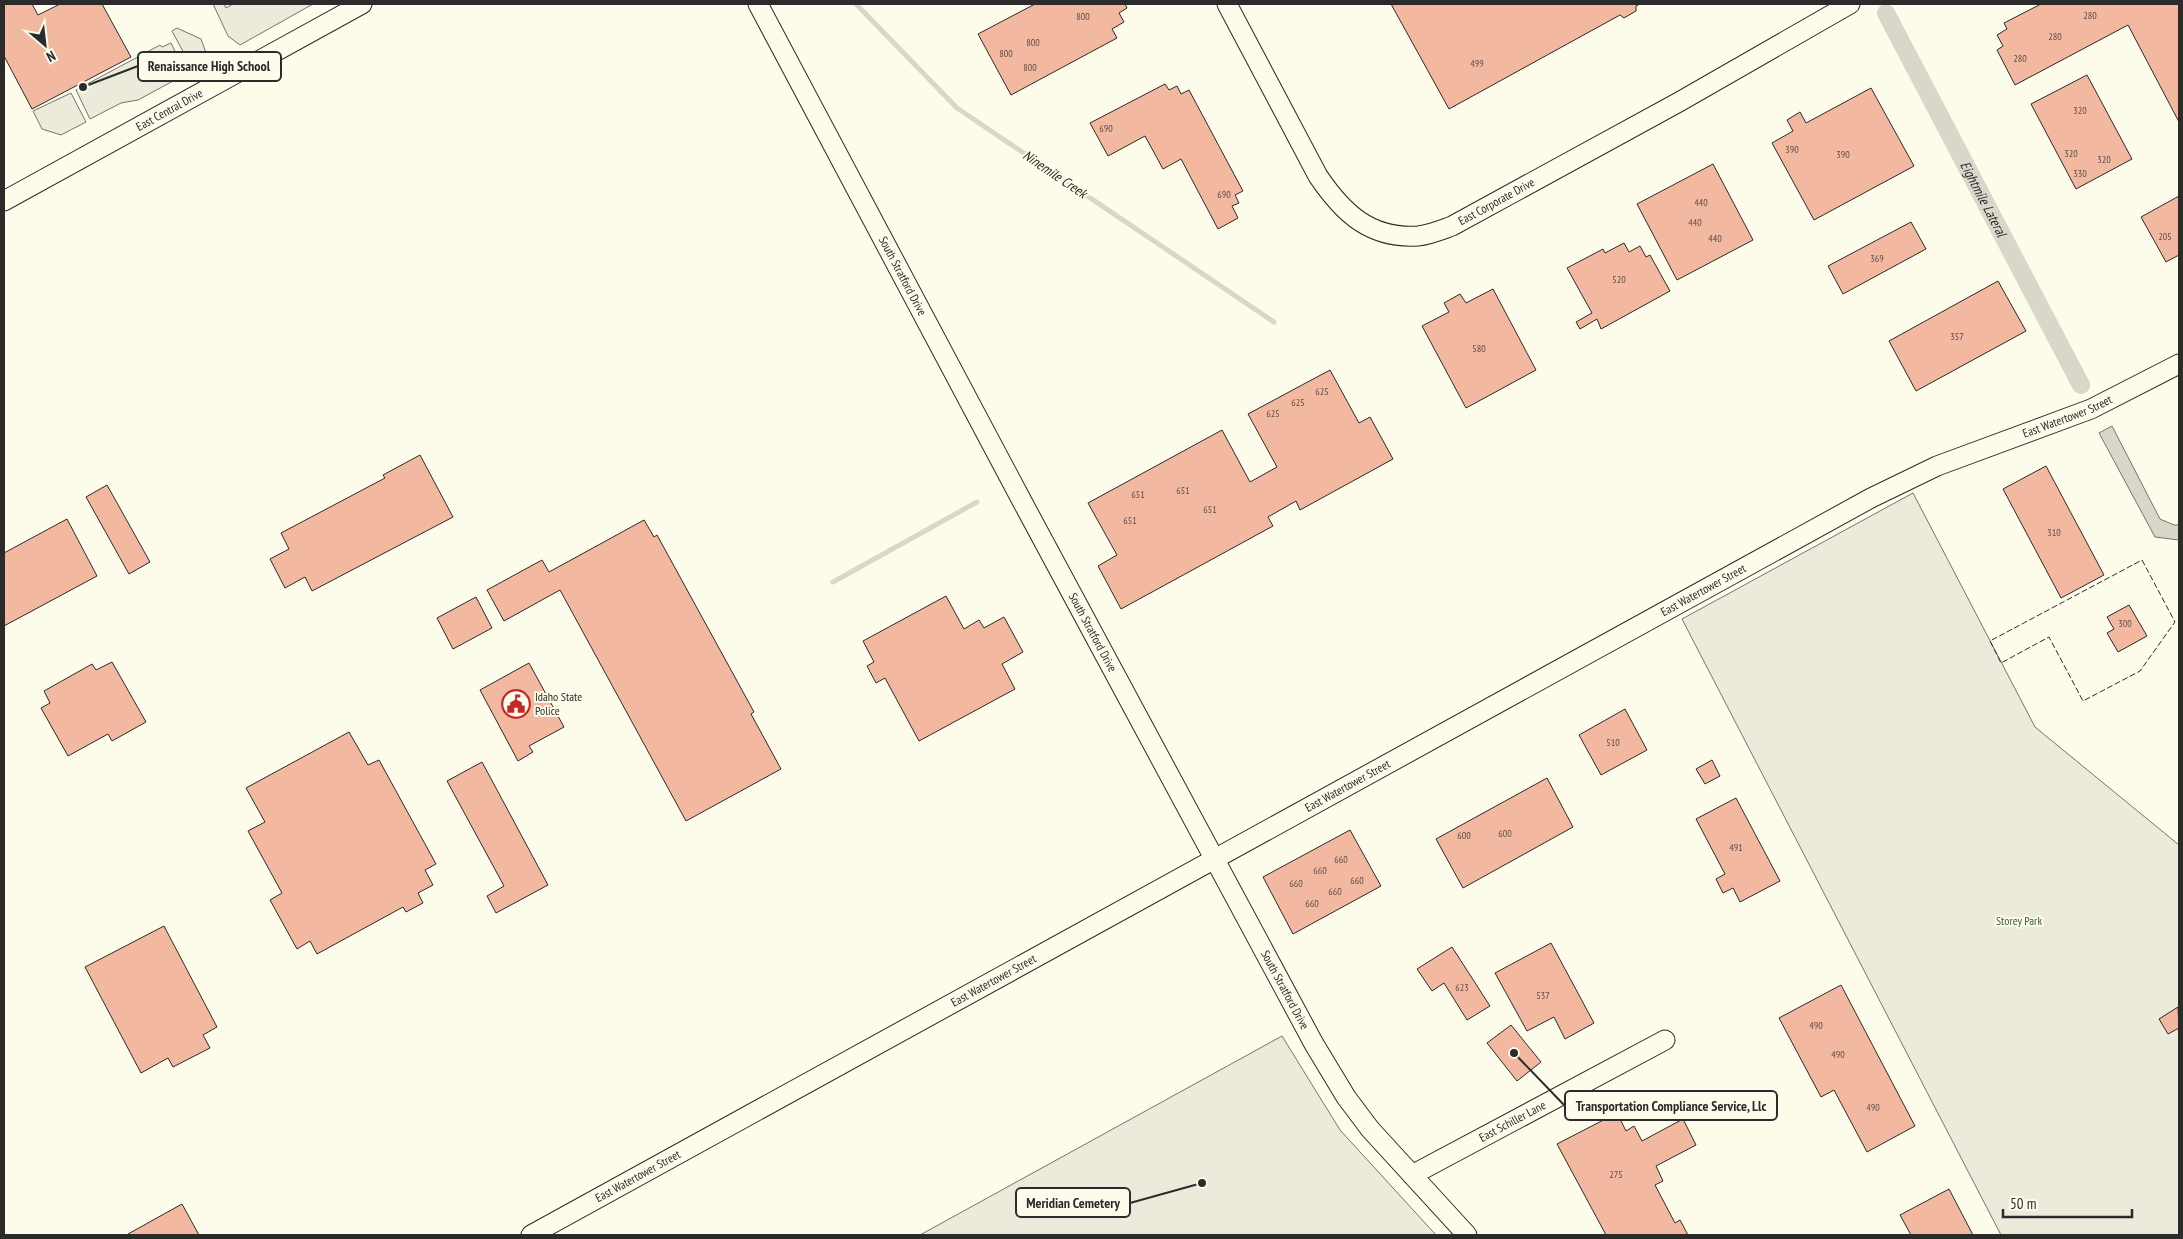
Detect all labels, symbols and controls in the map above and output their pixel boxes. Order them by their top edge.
house number: 280 [2083,9,2097,22]
house number: 800 [1076,10,1090,23]
north arrow [20,20,70,70]
house number: 280 [2048,30,2062,43]
house number: 800 [1026,36,1040,49]
text: N [44,47,59,66]
house number: 800 [999,47,1013,60]
callout: Renaissance High School [138,52,281,81]
house number: 280 [2013,52,2027,65]
text: Renaissance High School [148,57,271,75]
house number: 499 [1470,57,1484,70]
house number: 800 [1023,61,1037,74]
street label: East Central Drive [133,85,205,134]
house number: 320 [2073,104,2087,117]
house number: 690 [1099,122,1113,135]
house number: 390 [1785,143,1799,156]
water label: Ninemile Creek [1019,146,1092,203]
house number: 320 [2064,147,2078,160]
house number: 390 [1836,148,1850,161]
house number: 320 [2097,153,2111,166]
water label: Eightmile Lateral [1956,158,2012,241]
house number: 330 [2073,167,2087,180]
street label: East Corporate Drive [1456,174,1537,228]
house number: 690 [1217,188,1231,201]
house number: 440 [1694,196,1708,209]
house number: 440 [1688,216,1702,229]
house number: 205 [2158,230,2172,243]
house number: 440 [1708,232,1722,245]
street label: South Stratford Drive [876,234,930,318]
house number: 369 [1870,252,1884,265]
house number: 520 [1612,273,1626,286]
house number: 357 [1950,330,1964,343]
house number: 580 [1472,342,1486,355]
house number: 625 [1315,385,1329,398]
street label: East Watertower Street [2020,391,2115,441]
house number: 625 [1291,396,1305,409]
house number: 625 [1266,407,1280,420]
house number: 651 [1176,484,1190,497]
house number: 651 [1131,488,1145,501]
house number: 651 [1203,503,1217,516]
house number: 651 [1123,514,1137,527]
house number: 310 [2047,526,2061,539]
street label: East Watertower Street [1658,560,1749,619]
street label: South Stratford Drive [1066,590,1120,674]
house number: 300 [2118,617,2132,630]
public building icon: Idaho State Police [501,689,531,719]
place label: Idaho State Police [535,689,582,718]
house number: 510 [1606,736,1620,749]
street label: East Watertower Street [1302,756,1393,815]
house number: 600 [1498,827,1512,840]
house number: 600 [1457,829,1471,842]
house number: 491 [1729,841,1743,854]
house number: 660 [1334,853,1348,866]
house number: 660 [1313,864,1327,877]
house number: 660 [1350,874,1364,887]
house number: 660 [1289,877,1303,890]
house number: 660 [1328,885,1342,898]
house number: 660 [1305,897,1319,910]
park label: Storey Park [1996,913,2042,928]
street label: South Stratford Drive [1258,948,1313,1032]
street label: East Watertower Street [948,950,1039,1010]
house number: 623 [1455,981,1469,994]
house number: 537 [1536,989,1550,1002]
house number: 490 [1809,1019,1823,1032]
house number: 490 [1831,1048,1845,1061]
callout: Transportation Compliance Service, Llc [1565,1091,1777,1120]
street label: East Schiller Lane [1476,1097,1548,1145]
text: Transportation Compliance Service, Llc [1576,1097,1766,1115]
house number: 490 [1866,1101,1880,1114]
street label: East Watertower Street [592,1146,683,1205]
house number: 275 [1609,1168,1623,1181]
scale bar [2003,1186,2132,1218]
callout: Meridian Cemetery [1016,1188,1130,1217]
text: Meridian Cemetery [1026,1194,1120,1212]
text: 50 m [2010,1194,2036,1213]

